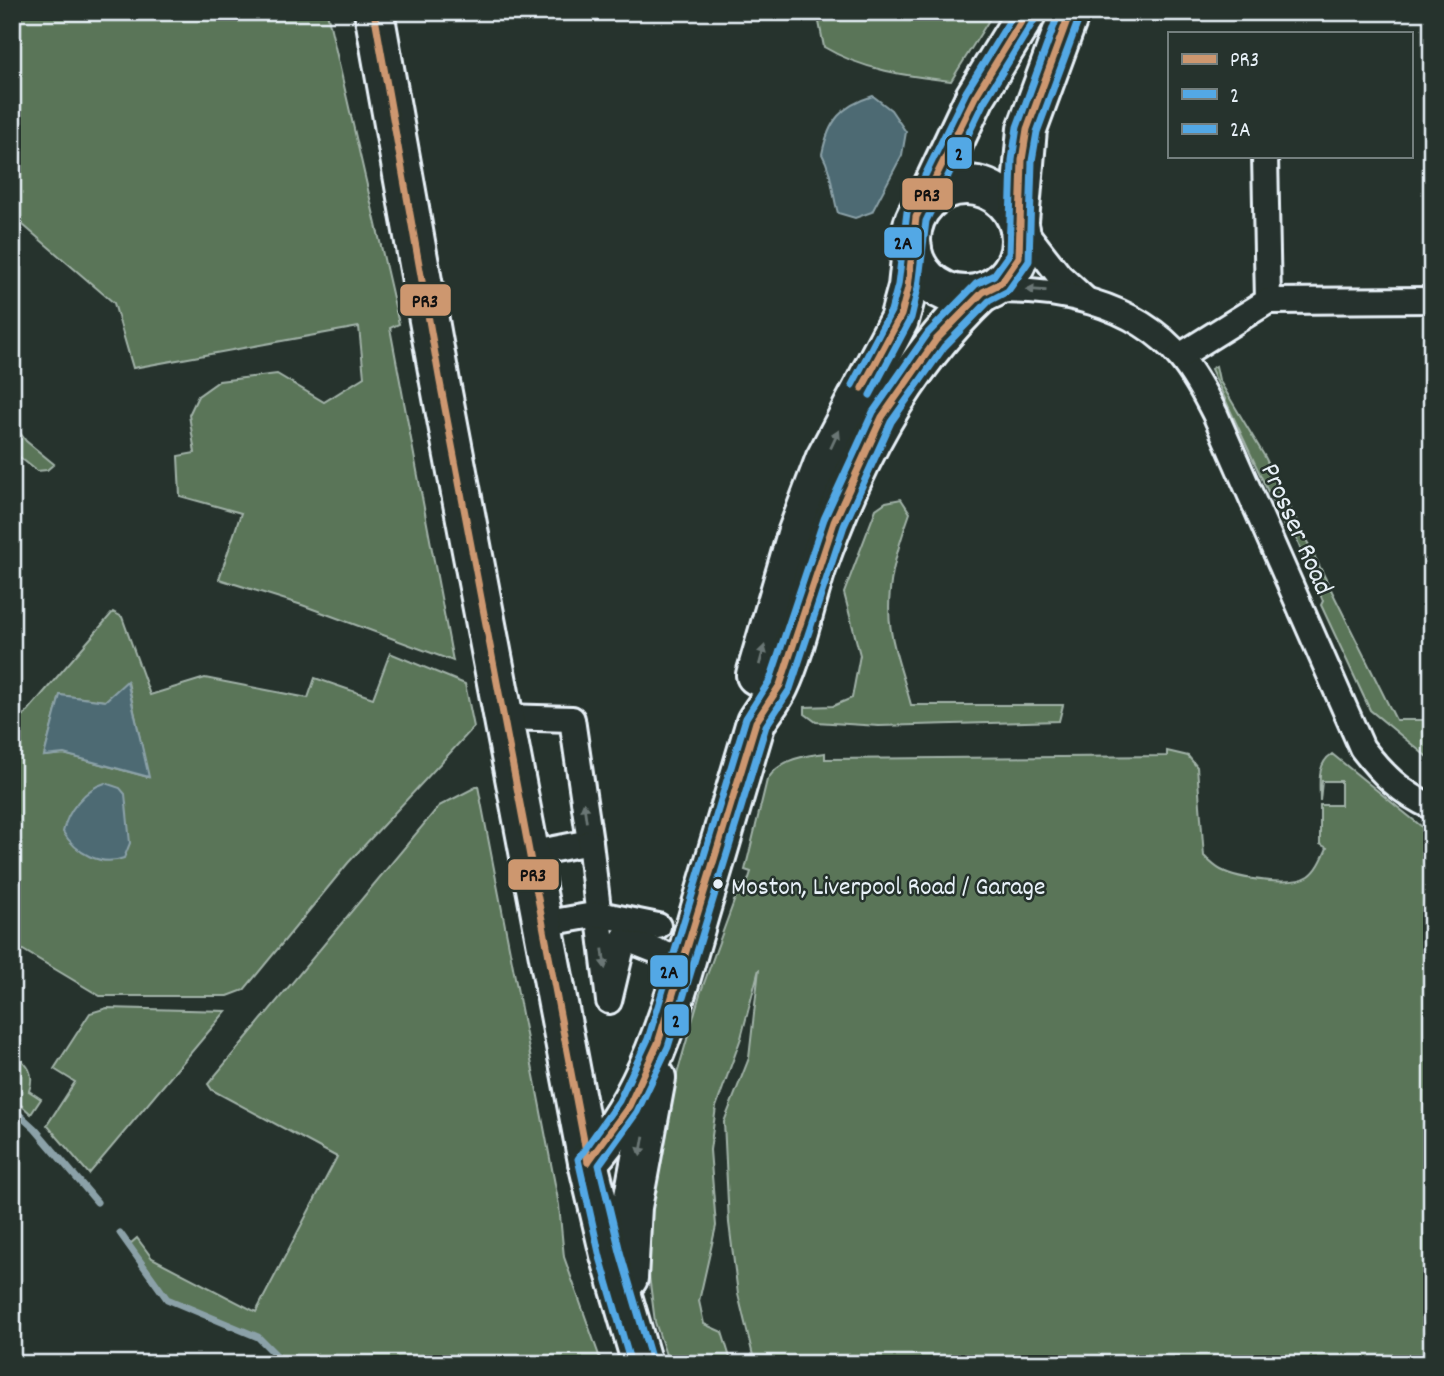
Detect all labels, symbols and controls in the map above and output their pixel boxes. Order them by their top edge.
legend [1168,32,1412,158]
text: PR3 [1230,47,1259,77]
text: 2 [1230,83,1239,113]
text: 2A [1230,117,1251,147]
line badge: 2 [946,136,973,170]
text: 2 [955,143,963,170]
line badge: PR3 [901,177,954,211]
text: PR3 [914,184,940,211]
line badge: 2A [883,226,923,259]
text: 2A [894,232,912,259]
line badge: PR3 [399,283,452,317]
one-way arrow [1025,285,1047,296]
text: PR3 [412,290,438,317]
one-way arrow [830,429,841,450]
street label: Prosser Road [1248,458,1341,602]
one-way arrow [757,643,768,665]
one-way arrow [580,801,591,823]
line badge: PR3 [507,858,560,891]
text: PR3 [520,864,546,891]
place label: Moston, Liverpool Road / Garage [731,870,1045,907]
marker: Moston, Liverpool Road / Garage [711,877,725,891]
one-way arrow [598,948,609,970]
line badge: 2A [649,954,689,988]
text: 2A [660,961,678,988]
line badge: 2 [663,1003,690,1037]
text: 2 [672,1010,680,1037]
one-way arrow [636,1135,647,1157]

